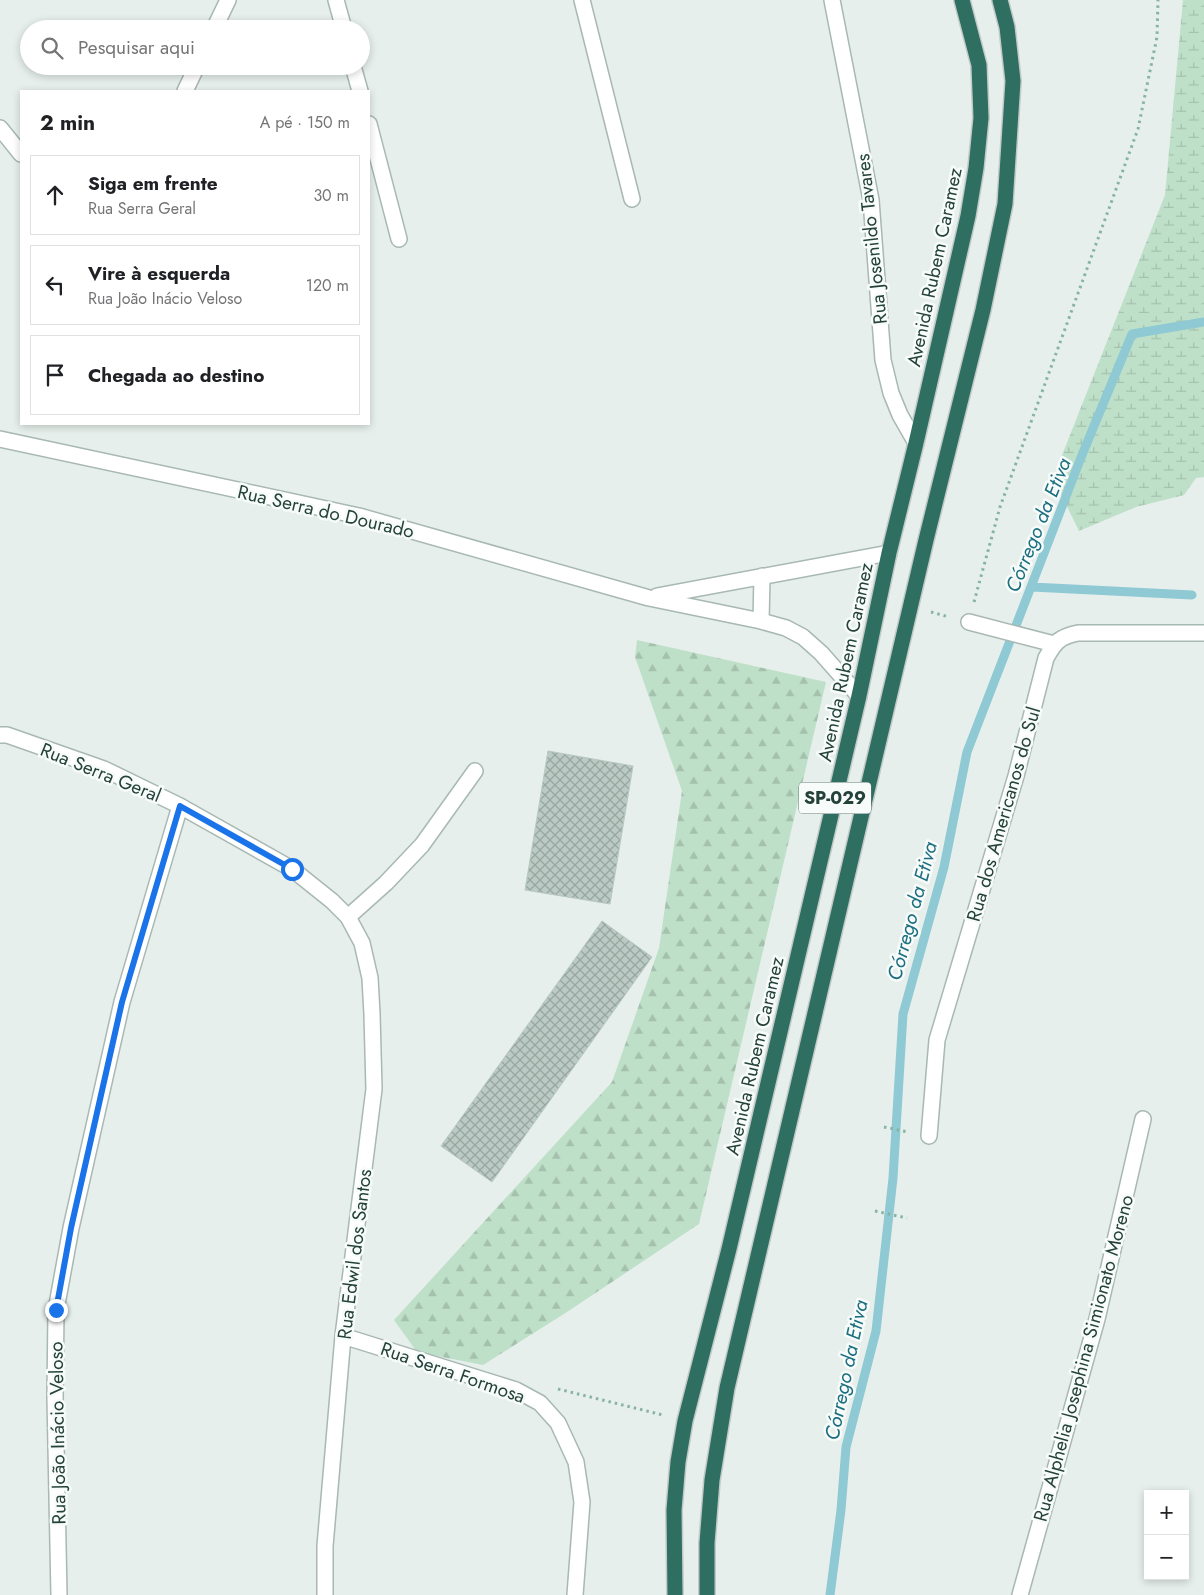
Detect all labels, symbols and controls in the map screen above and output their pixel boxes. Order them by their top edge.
search box [20,20,370,75]
icon: search [38,34,66,62]
text: Pesquisar aqui [78,34,195,61]
text: 2 min [40,108,95,138]
text: A pé · 150 m [260,111,350,134]
street label: Rua Josenildo Tavares [849,152,894,325]
street label: Avenida Rubem Caramez [900,165,969,369]
text: Siga em frente [88,170,218,197]
icon: ahead [41,181,69,209]
text: 30 m [313,184,349,207]
text: Rua Serra Geral [88,197,196,220]
text: Vire à esquerda [88,260,230,287]
icon: left [41,271,69,299]
text: 120 m [306,274,349,297]
text: Rua João Inácio Veloso [88,287,242,310]
icon: arrive [41,361,69,389]
text: Chegada ao destino [88,362,264,389]
water label: Córrego da Etiva [998,454,1079,597]
street label: Rua Serra do Dourado [235,478,417,545]
street label: Avenida Rubem Caramez [811,560,880,764]
street label: Rua dos Americanos do Sul [960,704,1047,925]
street label: Rua Serra Geral [36,736,165,809]
road number: SP-029 [799,782,871,814]
water label: Córrego da Etiva [880,838,945,984]
route start [281,858,304,881]
street label: Avenida Rubem Caramez [719,954,790,1158]
street label: Rua Edwil dos Santos [331,1167,378,1341]
street label: Rua Alphelia Josephina Simionato Moreno [1027,1192,1140,1525]
water label: Córrego da Etiva [817,1297,876,1443]
route end [45,1299,68,1322]
street label: Rua Serra Formosa [377,1335,529,1410]
street label: Rua João Inácio Veloso [42,1341,73,1525]
map controls [1144,1490,1189,1580]
button: + [1144,1490,1189,1535]
button: − [1144,1535,1189,1580]

